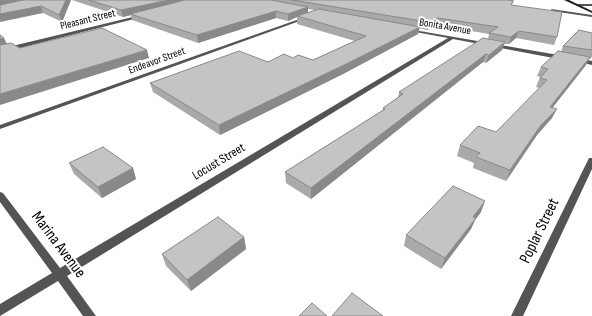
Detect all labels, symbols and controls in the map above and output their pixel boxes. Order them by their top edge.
street label: Pleasant Street [59,7,117,33]
street label: Bonita Avenue [418,16,472,38]
street label: Endeavor Street [127,45,187,77]
street label: Locust Street [190,140,248,184]
street label: Poplar Street [516,195,564,267]
street label: Marina Avenue [27,208,89,282]

